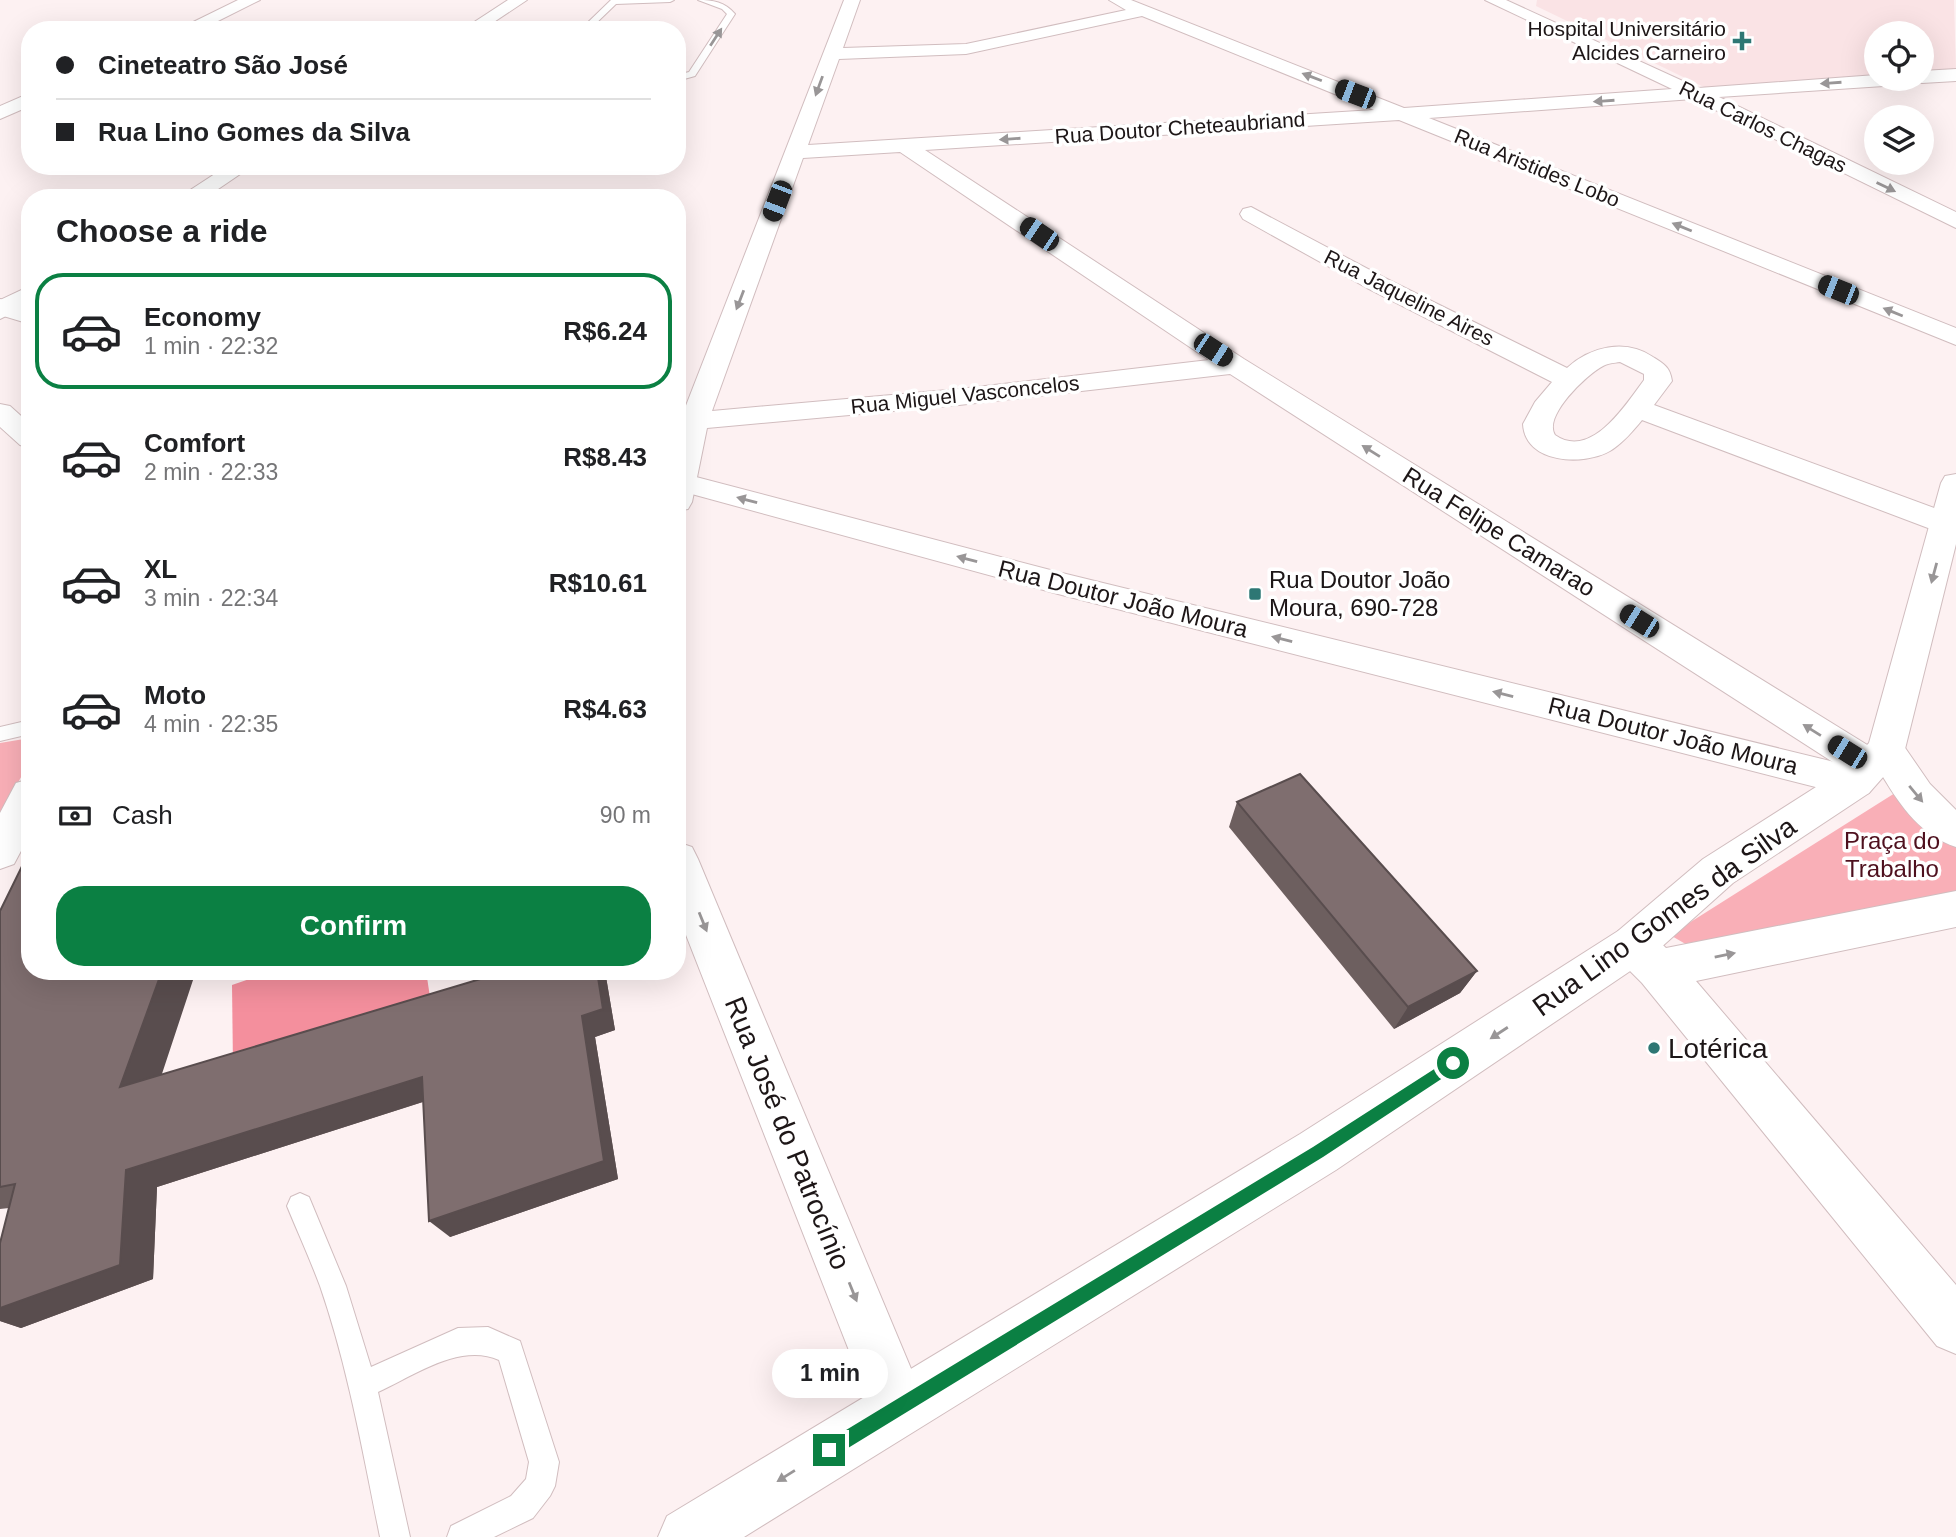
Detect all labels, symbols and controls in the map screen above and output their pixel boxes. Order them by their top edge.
place label: Hospital Universitário Alcides Carneiro [1528,17,1726,64]
map controls [1864,21,1934,175]
button: locate [1864,21,1934,91]
one-way arrow [709,27,722,46]
marker: Hospital Universitário Alcides Carneiro [1732,31,1752,51]
text: Cineteatro São José [98,50,348,80]
one-way arrow [1301,72,1322,83]
one-way arrow [813,76,824,97]
street label: Rua Carlos Chagas [1676,76,1851,177]
car [1332,77,1379,111]
one-way arrow [1820,78,1842,89]
one-way arrow [1593,95,1615,106]
button: layers [1864,105,1934,175]
street label: Rua Doutor Cheteaubriand [1054,107,1306,148]
text: Rua Lino Gomes da Silva [98,117,410,147]
street label: Rua Aristides Lobo [1451,124,1623,211]
one-way arrow [999,134,1021,145]
car [760,178,795,224]
one-way arrow [1876,182,1896,193]
text: Choose a ride [56,213,268,249]
car [1016,214,1063,254]
one-way arrow [1671,221,1692,232]
street label: Rua Jaqueline Aires [1321,245,1498,350]
car [1815,272,1862,308]
one-way arrow [734,289,745,310]
icon: car [60,300,123,363]
text: Economy [144,302,261,332]
one-way arrow [1882,306,1903,317]
text: R$6.24 [563,316,647,346]
car [1190,330,1237,370]
text: 1 min · 22:32 [144,333,278,359]
street label: Rua Miguel Vasconcelos [850,371,1080,418]
icon: car [60,426,123,489]
text: Comfort [144,428,245,458]
text: R$8.43 [563,442,647,472]
one-way arrow [1362,445,1381,458]
text: 2 min · 22:33 [144,459,278,485]
street label: Rua Felipe Camarao [1398,461,1600,602]
one-way arrow [736,494,758,505]
icon: car [60,552,123,615]
one-way arrow [956,553,978,564]
text: XL [144,554,177,584]
street label: Rua Doutor João Moura [996,554,1251,643]
one-way arrow [1928,562,1939,584]
place label: Rua Doutor João Moura, 690-728 [1269,566,1450,621]
text: R$10.61 [549,568,647,598]
text: 3 min · 22:34 [144,585,278,611]
marker: Rua Doutor João Moura, 690-728 [1247,586,1263,602]
car [1616,601,1663,641]
one-way arrow [1271,633,1293,644]
icon: car [60,678,123,741]
text: Moto [144,680,206,710]
one-way arrow [1492,688,1514,699]
street label: Rua Doutor João Moura [1546,691,1801,780]
text: R$4.63 [563,694,647,724]
text: 4 min · 22:35 [144,711,278,737]
one-way arrow [1803,723,1822,736]
car [1824,732,1871,772]
one-way arrow [1909,785,1924,803]
icon: cash [56,797,94,835]
text: Cash [112,800,173,830]
text: 90 m [600,802,651,828]
street label: Rua Lino Gomes da Silva [1527,810,1802,1022]
park label: Praça do Trabalho [1844,827,1940,882]
button: Confirm [56,886,651,966]
one-way arrow [698,912,709,933]
one-way arrow [1714,950,1736,961]
street label: Rua José do Patrocínio [719,992,856,1274]
one-way arrow [1490,1026,1509,1039]
place label: Lotérica [1668,1033,1768,1064]
marker: Lotérica [1646,1040,1662,1056]
route start [1437,1047,1469,1079]
one-way arrow [848,1282,859,1303]
callout: 1 min [771,1348,887,1398]
text: 1 min [800,1360,860,1386]
route end [813,1434,845,1466]
one-way arrow [777,1470,796,1483]

